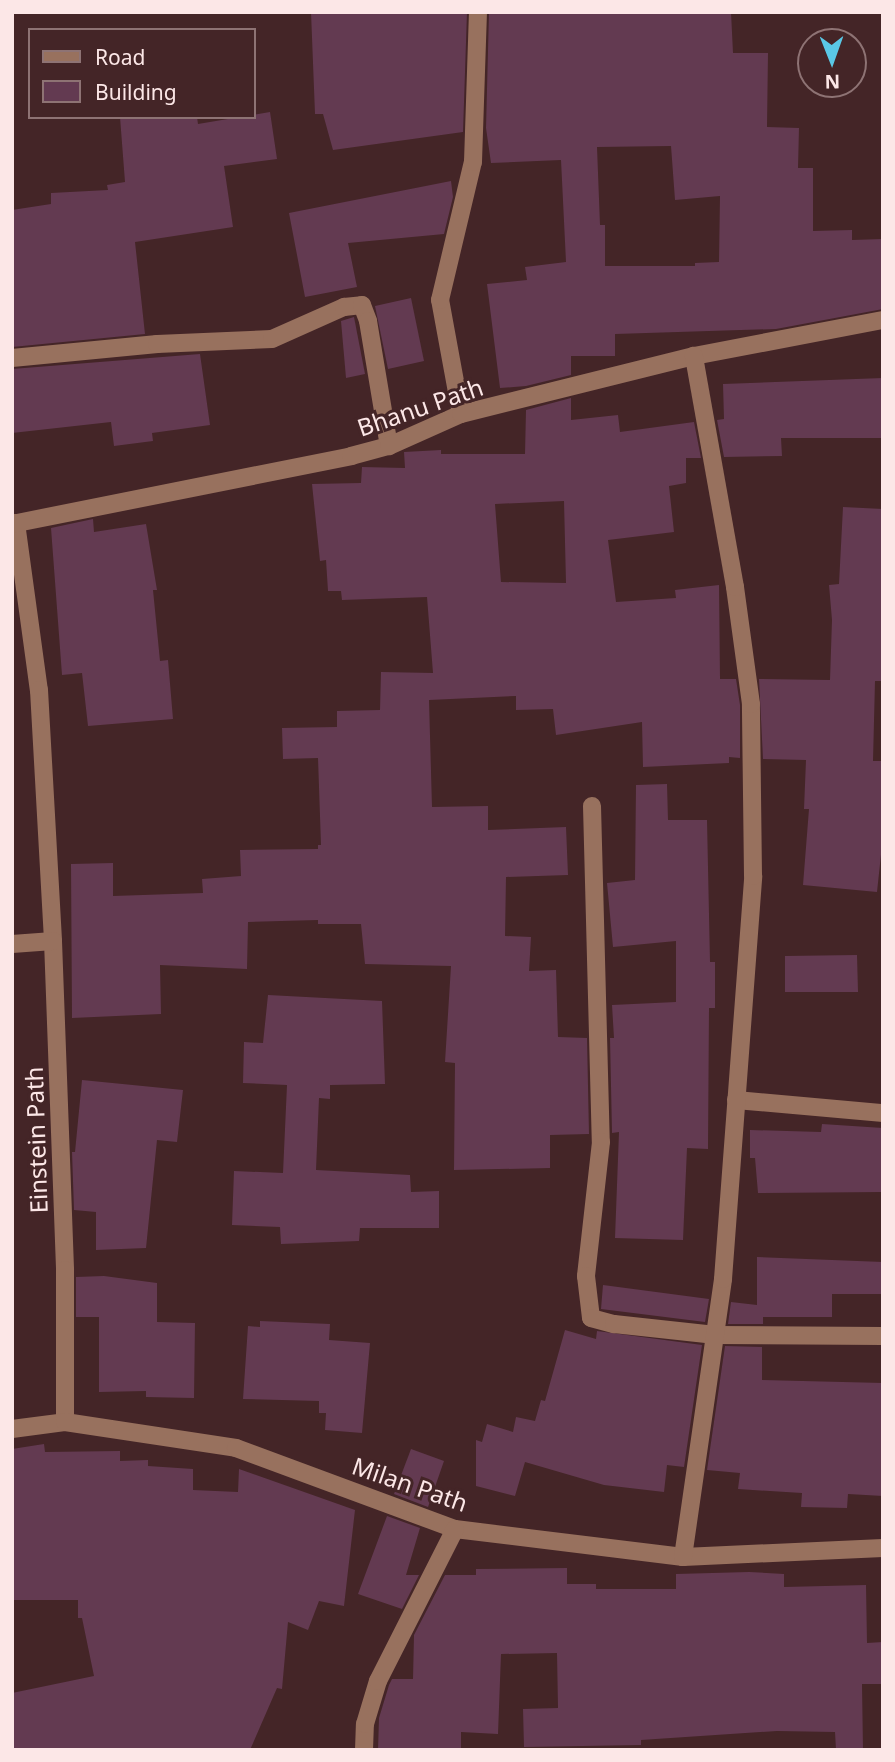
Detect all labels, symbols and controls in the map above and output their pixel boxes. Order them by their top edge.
legend [28,28,256,119]
north arrow [797,28,867,98]
text: Road [95,43,145,71]
text: N [824,69,840,95]
text: Building [95,78,177,106]
street label: Bhanu Path [353,372,487,442]
street label: Einstein Path [19,1066,53,1214]
street label: Milan Path [349,1451,471,1517]

